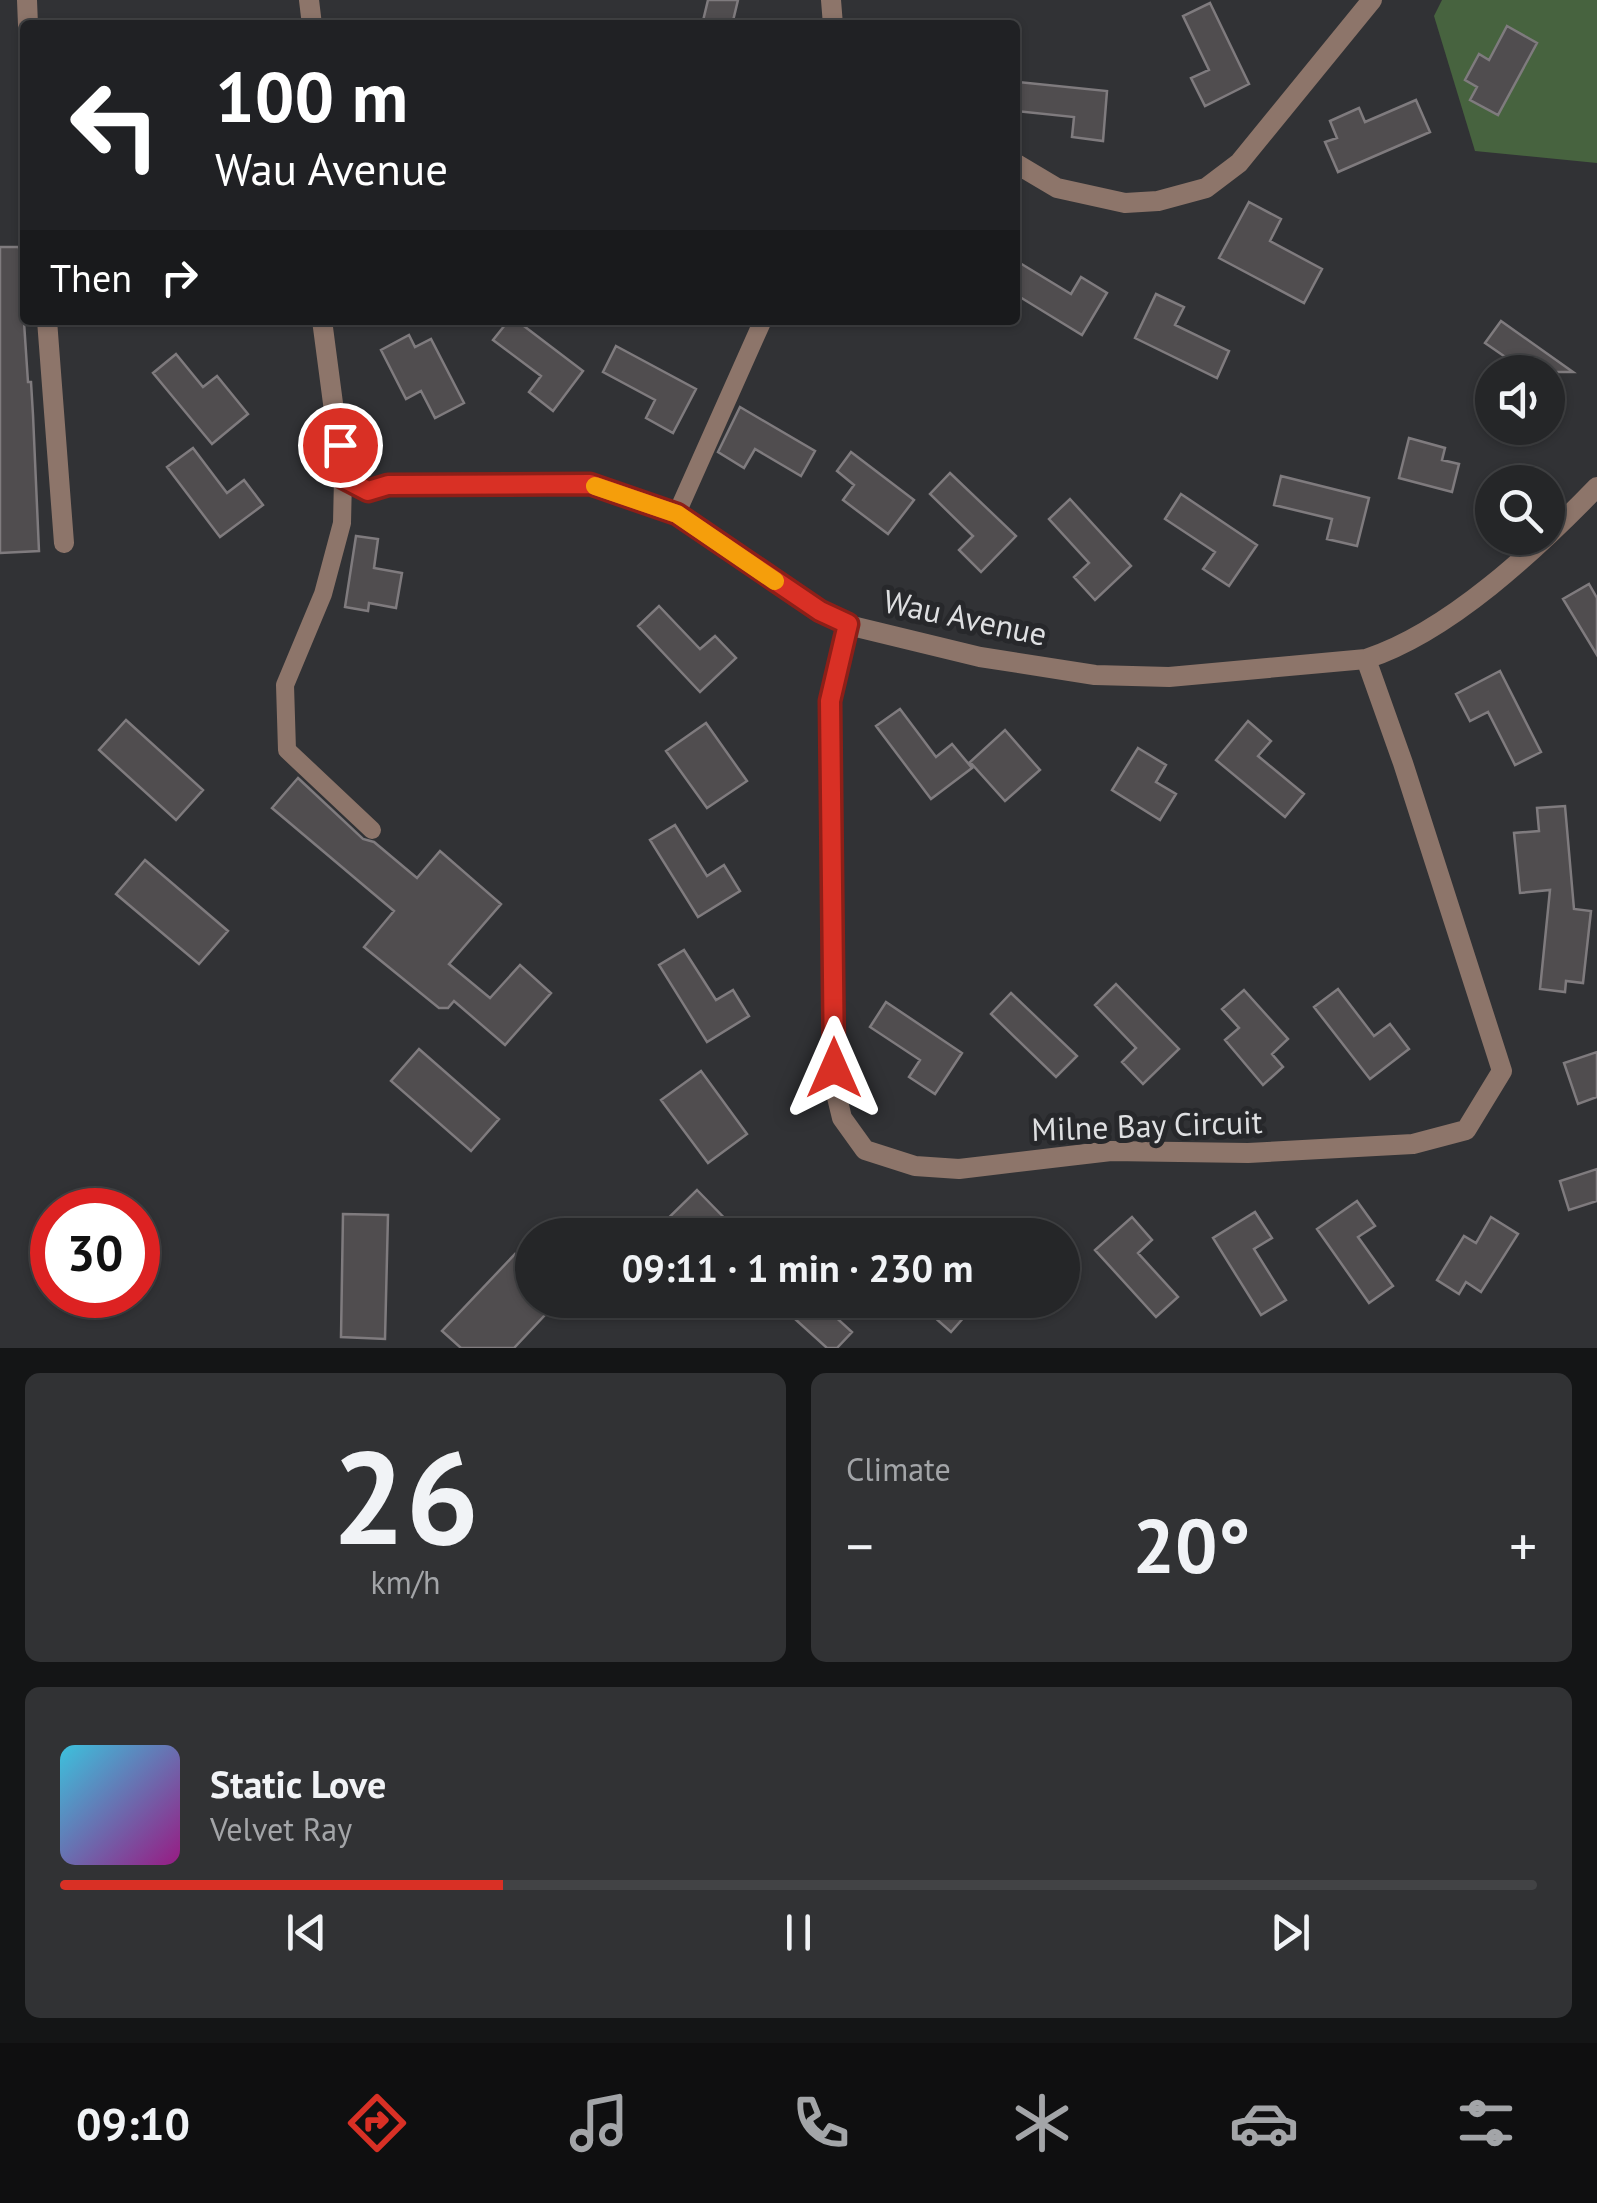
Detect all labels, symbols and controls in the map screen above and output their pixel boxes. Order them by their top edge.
text: 100 m [215,51,408,141]
icon: left [50,60,180,190]
text: Wau Avenue [215,139,448,197]
icon: right [152,250,207,305]
text: Then [50,253,132,302]
map controls [1475,355,1565,555]
button: sound [1475,355,1565,445]
pin [298,403,383,488]
icon: arrive [313,418,368,473]
button: search [1475,465,1565,555]
street label: Wau Avenue [880,579,1051,655]
position arrow [782,1016,886,1120]
street label: Milne Bay Circuit [1031,1100,1263,1150]
speed limit sign: 30 [30,1188,160,1318]
text: 09:11 · 1 min · 230 m [622,1243,973,1292]
text: 26 [332,1412,479,1580]
text: Climate [846,1448,951,1490]
text: 20° [1133,1497,1250,1594]
text: − [846,1510,874,1581]
text: + [1509,1510,1537,1581]
text: km/h [370,1561,441,1603]
text: Static Love [210,1759,386,1808]
text: Velvet Ray [210,1808,352,1850]
icon: previous [279,1905,334,1960]
icon: pause [771,1905,826,1960]
icon: next [1263,1905,1318,1960]
icon: directions [342,2088,412,2158]
icon: music [564,2088,634,2158]
icon: phone [786,2088,856,2158]
icon: climate [1007,2088,1077,2158]
icon: car [1229,2088,1299,2158]
icon: filters [1451,2088,1521,2158]
text: 09:10 [76,2094,190,2152]

